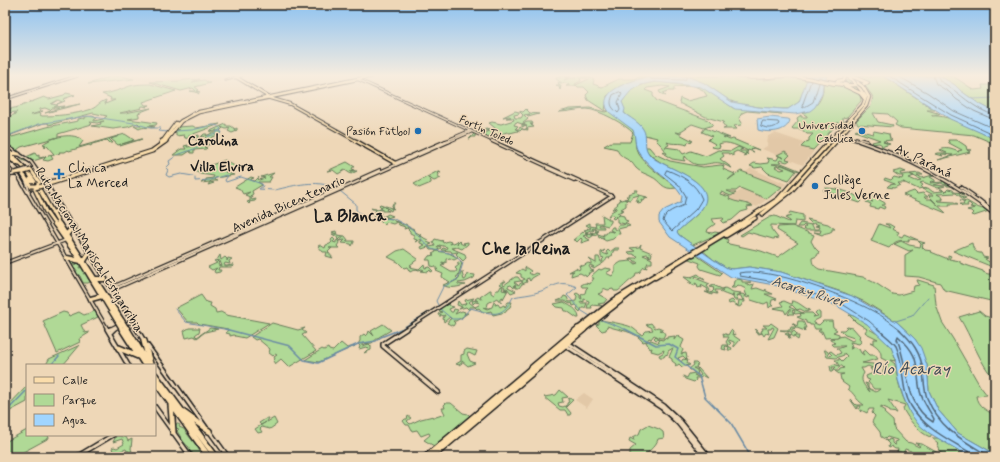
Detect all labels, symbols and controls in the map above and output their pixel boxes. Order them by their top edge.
street label: Fortín Toledo [457,113,516,149]
place label: Universidad Catolica [799,119,854,146]
place label: Pasión Fùtbol [346,125,410,139]
marker: Pasión Fùtbol [413,126,423,136]
marker: Universidad Catolica [857,126,867,136]
district label: Carolina [188,132,238,150]
street label: Av. Paraná [892,140,955,183]
district label: Villa Elvira [190,158,254,176]
place label: Clinica La Merced [68,160,128,192]
street label: Ruta Nacional Mariscal Estigarribia [31,164,147,335]
marker: Clinica La Merced [53,168,65,180]
street label: Avenida Bicentenario [229,172,348,237]
place label: Collège Jules Verne [823,172,890,204]
marker: Collège Jules Verne [810,181,820,191]
district label: La Blanca [314,205,387,227]
district label: Che la Reina [481,238,571,260]
water label: Acaray River [769,272,850,312]
water label: Río Acaray [872,358,951,380]
legend [26,364,156,436]
text: Calle [62,373,88,389]
text: Parque [62,393,97,409]
text: Agua [62,413,87,429]

